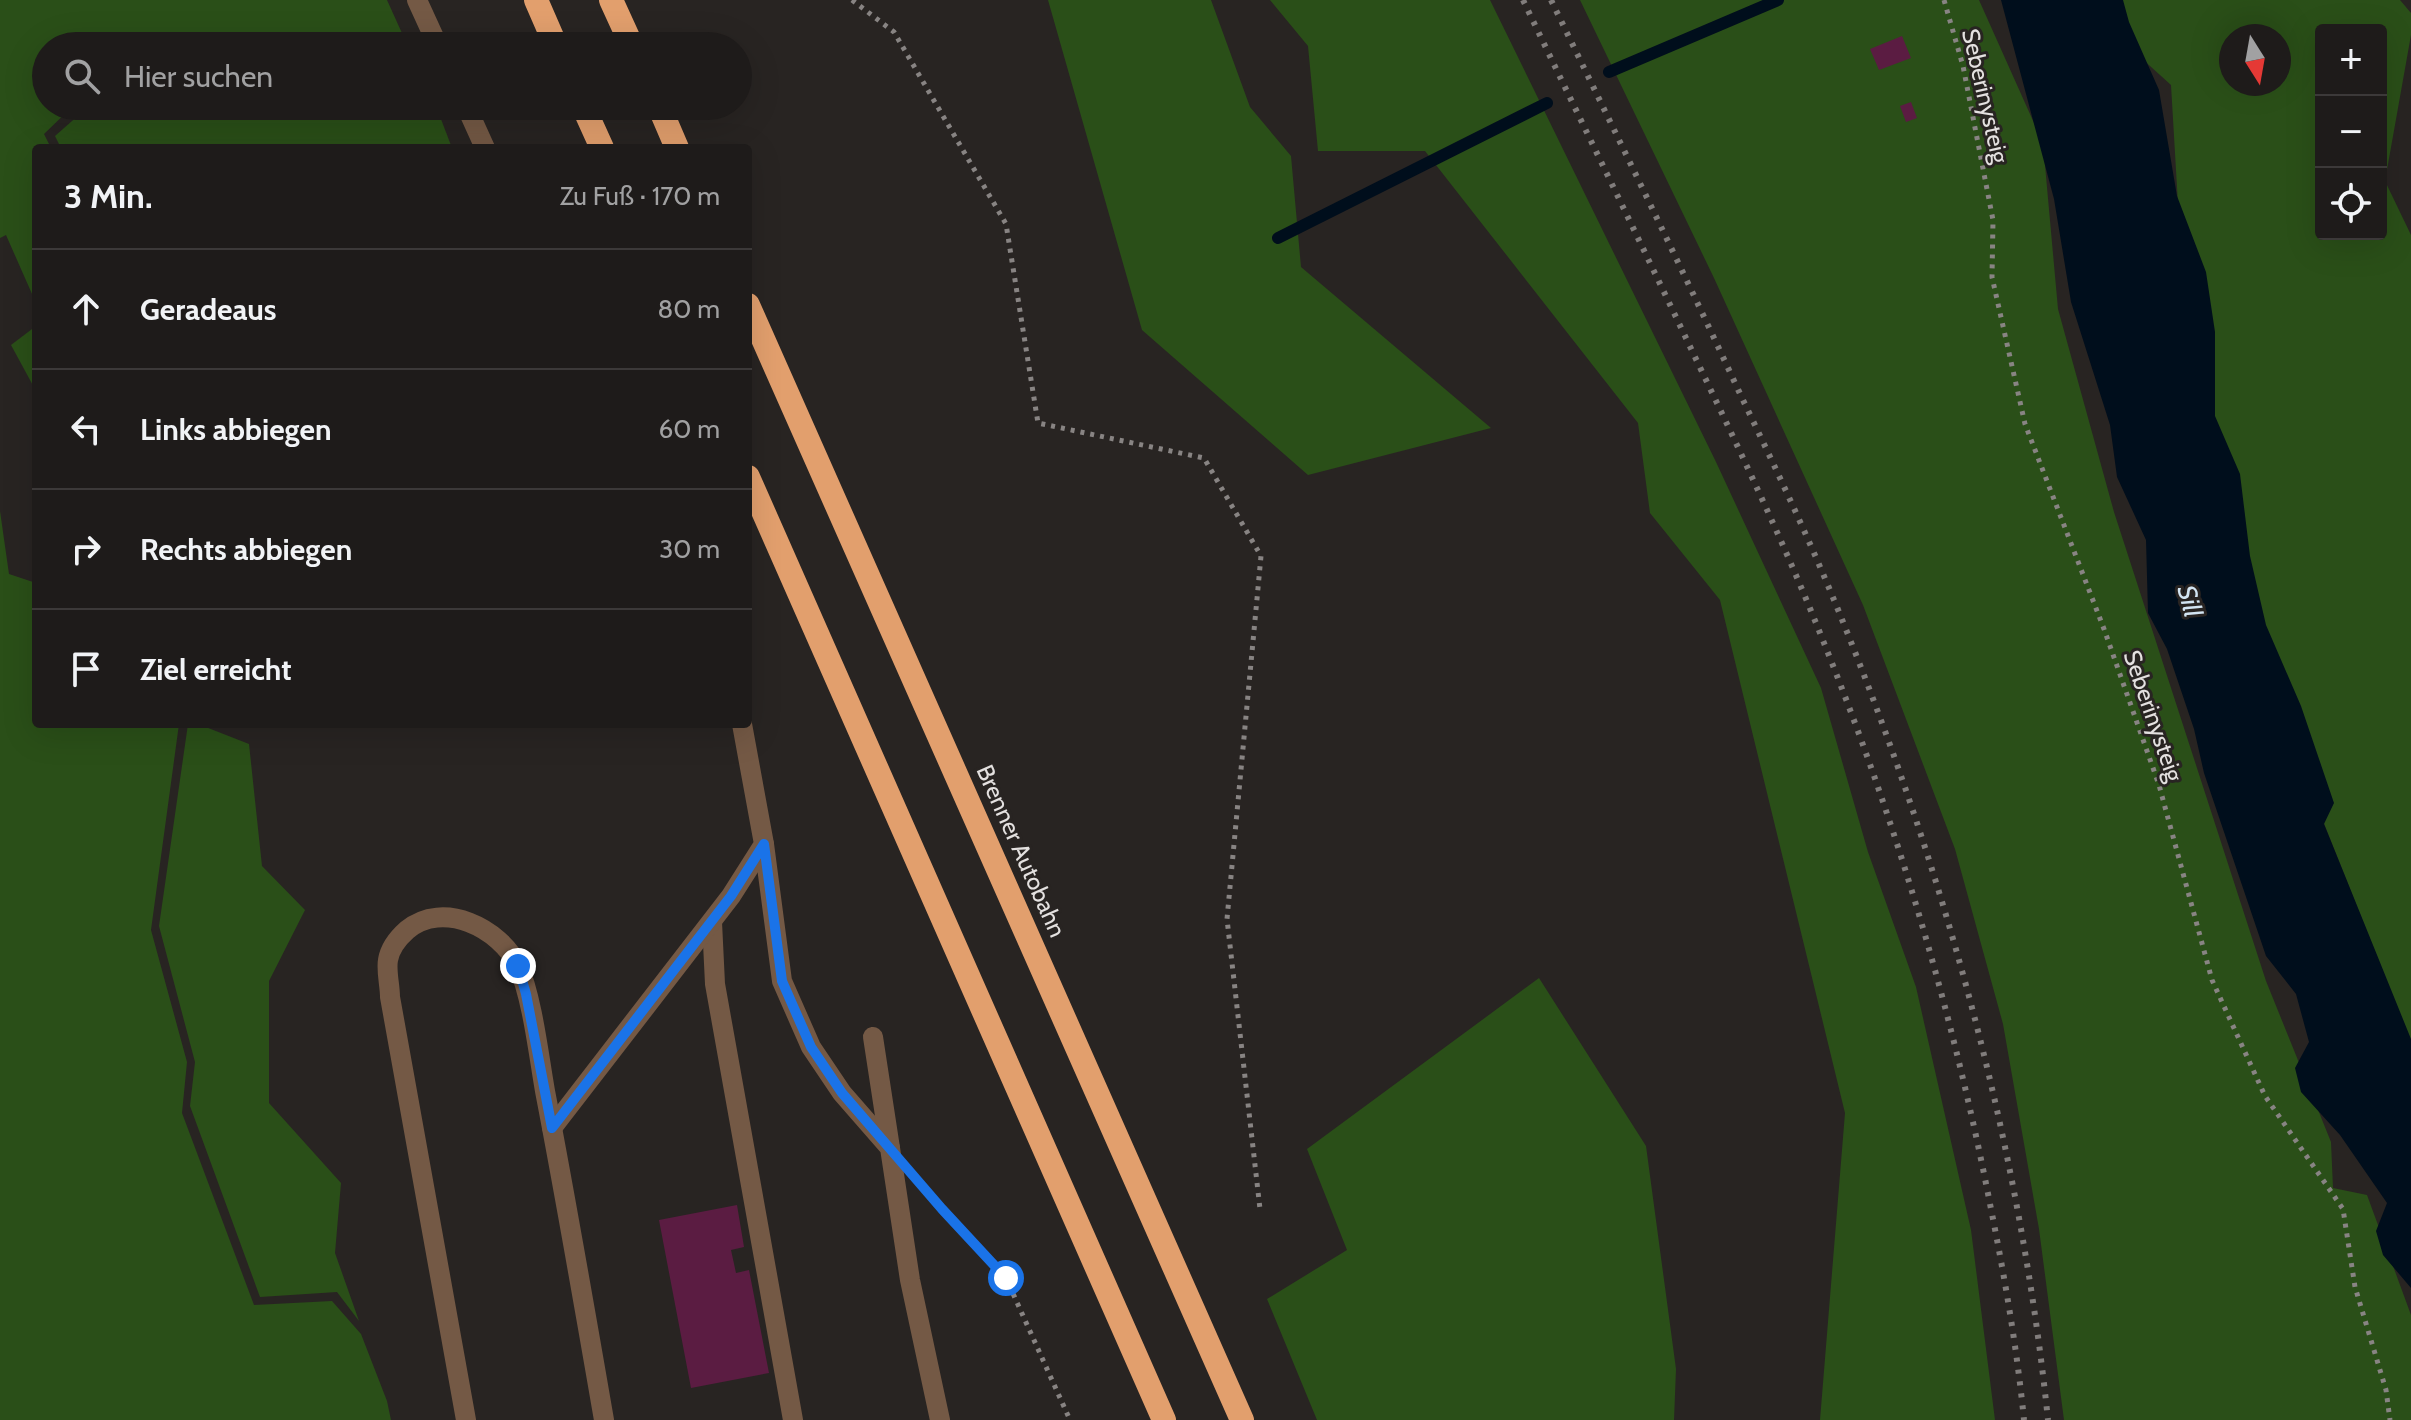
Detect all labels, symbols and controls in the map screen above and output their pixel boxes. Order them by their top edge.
north arrow [2219,24,2291,96]
map controls [2315,24,2387,240]
button: + [2315,24,2387,96]
street label: Seberinysteig [1956,26,2015,167]
search box [32,32,752,120]
icon: search [60,54,104,98]
text: Hier suchen [124,58,273,95]
button: − [2315,96,2387,168]
button: locate [2315,168,2387,240]
text: 3 Min. [64,175,152,217]
text: Zu Fuß · 170 m [560,180,720,212]
icon: ahead [64,287,108,331]
text: Geradeaus [140,291,277,328]
text: 80 m [657,293,720,325]
icon: left [64,407,108,451]
text: Links abbiegen [140,411,332,448]
text: 60 m [658,413,720,445]
icon: right [64,527,108,571]
text: Rechts abbiegen [140,531,352,568]
text: 30 m [659,533,720,565]
water label: Sill [2170,582,2210,620]
street label: Seberinysteig [2117,646,2190,786]
icon: arrive [64,647,108,691]
text: Ziel erreicht [140,651,291,688]
street label: Brenner Autobahn [971,760,1072,941]
route end [500,948,536,984]
route start [988,1260,1024,1296]

